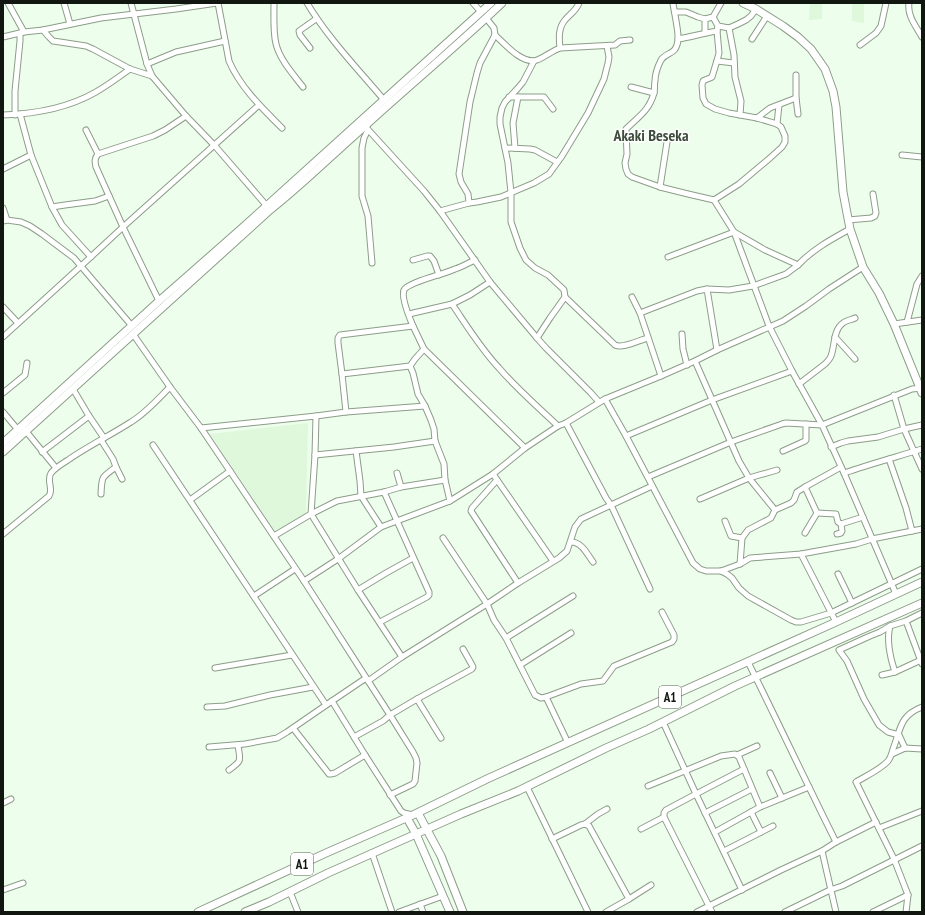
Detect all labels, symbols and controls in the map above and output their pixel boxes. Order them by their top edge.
district label: Akaki Beseka [612,125,689,145]
road number: A1 [659,686,681,708]
road number: A1 [291,853,313,875]

